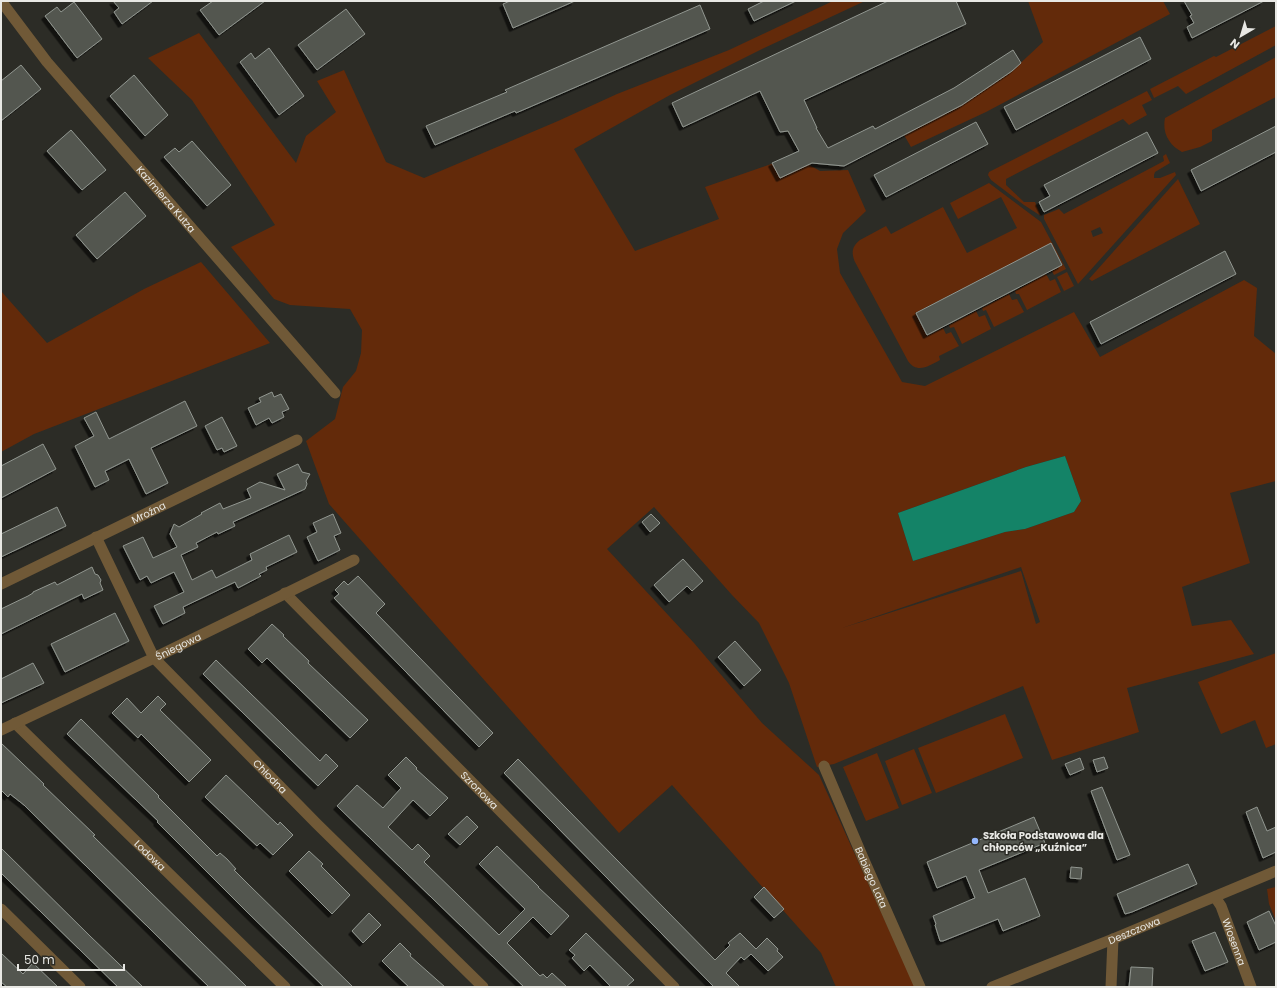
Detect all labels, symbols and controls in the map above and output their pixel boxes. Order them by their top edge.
north arrow [1221,16,1261,56]
text: N [1227,35,1243,53]
street label: Kazimierza Kutza [133,163,199,236]
street label: Mroźna [129,498,168,527]
street label: Śniegowa [153,629,204,664]
street label: Chłodna [249,756,290,797]
street label: Szronowa [457,768,502,813]
place label: Szkoła Podstawowa dla chłopców „Kuźnica” [983,828,1104,855]
marker: Szkoła Podstawowa dla chłopców „Kuźnica” [970,836,980,846]
street label: Lodowa [131,837,169,874]
street label: Babiego Lata [851,844,891,911]
street label: Deszczowa [1106,913,1163,948]
street label: Wiosenna [1218,916,1249,968]
scale bar [18,946,124,972]
text: 50 m [24,951,55,968]

